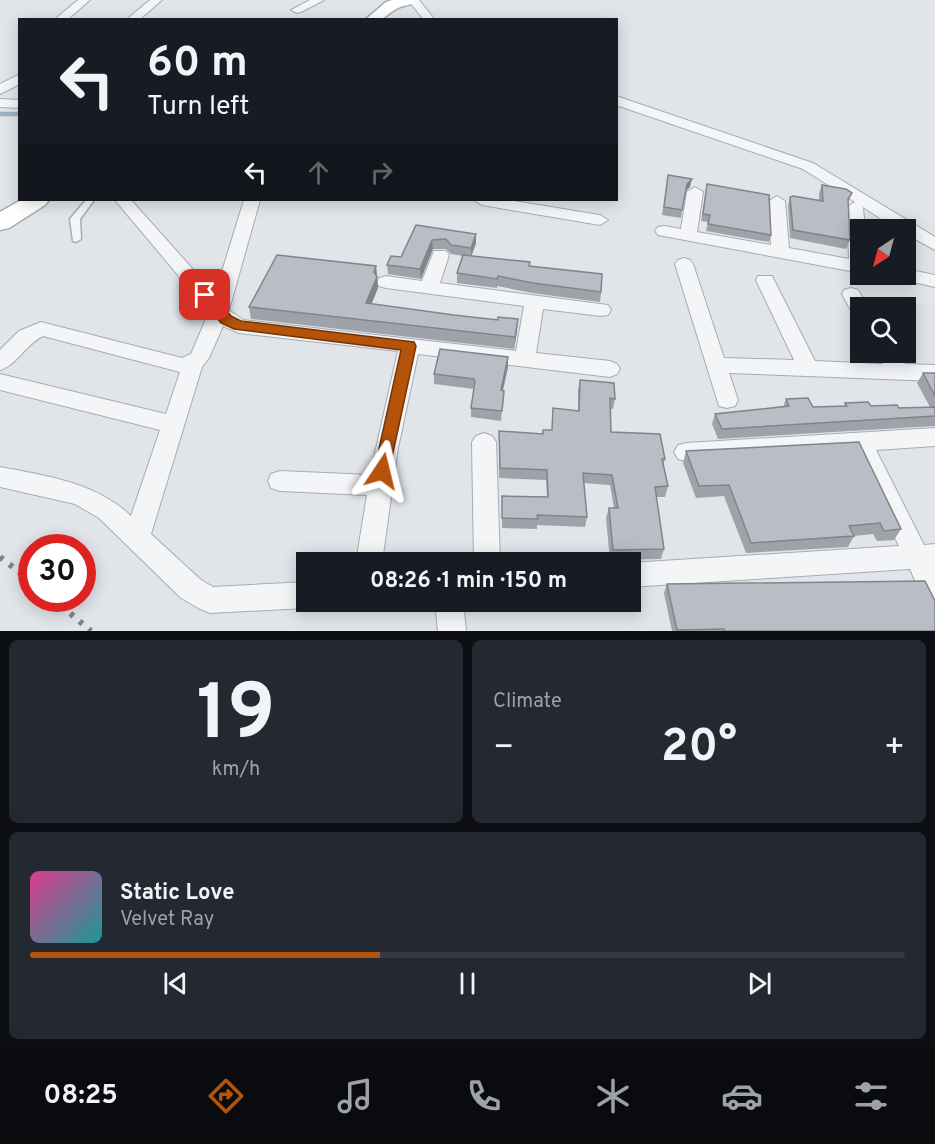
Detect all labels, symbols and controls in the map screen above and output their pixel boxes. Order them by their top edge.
text: 60 m [147,38,248,91]
icon: left [48,42,126,120]
text: Turn left [147,90,249,124]
icon: left [239,156,272,189]
icon: ahead [302,156,335,189]
icon: right [365,156,398,189]
north arrow [850,219,916,285]
map controls [850,219,916,363]
pin [179,269,230,320]
icon: arrive [188,278,221,311]
button: search [850,297,916,363]
position arrow [350,439,414,503]
speed limit sign: 30 [18,534,96,612]
text: 08:26 · 1 min · 150 m [370,568,567,595]
text: 19 [196,668,276,767]
text: Climate [493,689,562,715]
text: 20° [661,720,737,777]
text: − [493,728,514,770]
text: + [884,728,905,770]
text: km/h [212,757,260,783]
text: Static Love [120,880,234,907]
text: Velvet Ray [120,907,214,933]
icon: previous [159,967,192,1000]
icon: pause [451,967,484,1000]
icon: next [743,967,776,1000]
icon: directions [205,1075,247,1117]
icon: music [334,1075,376,1117]
icon: phone [463,1075,505,1117]
icon: climate [592,1075,634,1117]
icon: car [721,1075,763,1117]
icon: filters [850,1075,892,1117]
text: 08:25 [43,1079,118,1113]

